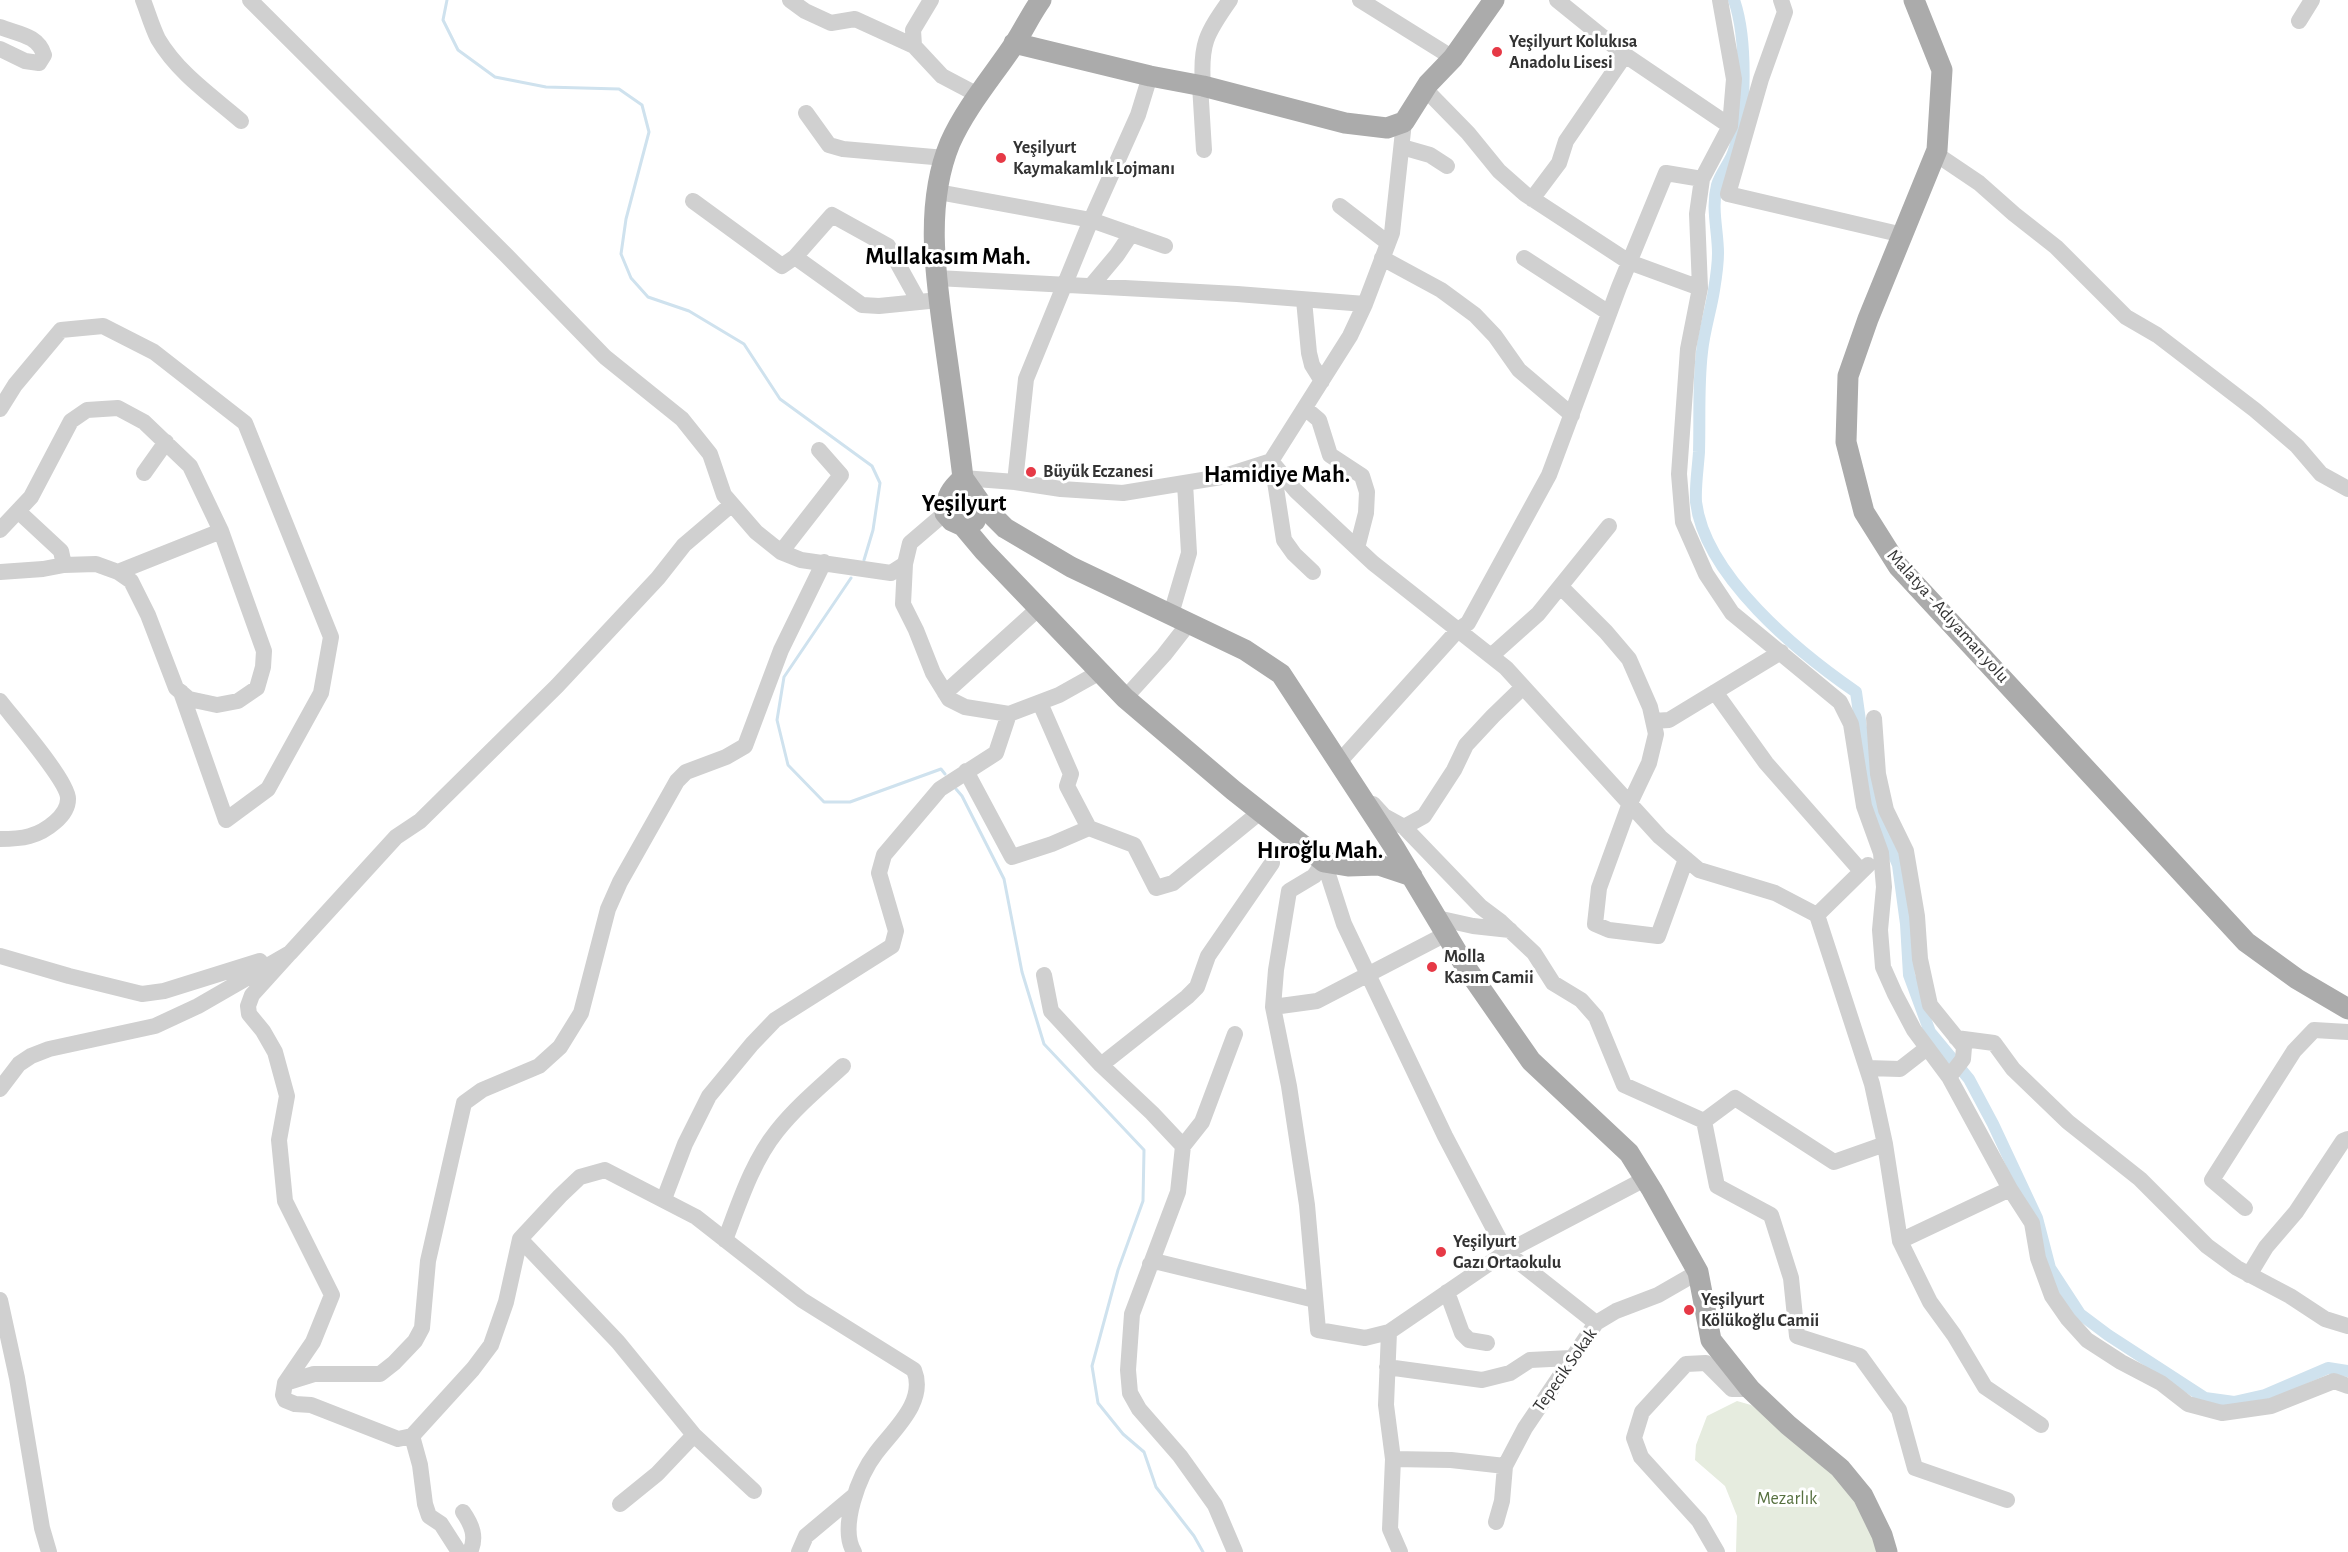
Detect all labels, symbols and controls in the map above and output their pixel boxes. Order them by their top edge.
place label: Yeşilyurt Kolukısa Anadolu Lisesi [1509,31,1637,74]
marker: Yeşilyurt Kolukısa Anadolu Lisesi [1490,45,1504,59]
place label: Yeşilyurt Kaymakamlık Lojmanı [1013,137,1175,180]
marker: Yeşilyurt Kaymakamlık Lojmanı [994,151,1008,165]
district label: Mullakasım Mah. [865,243,1031,271]
place label: Büyük Eczanesi [1043,461,1153,483]
district label: Hamidiye Mah. [1204,461,1350,489]
marker: Büyük Eczanesi [1024,465,1038,479]
district label: Yeşilyurt [922,490,1006,518]
street label: Malatya - Adıyaman yolu [1882,545,2014,687]
district label: Hıroğlu Mah. [1257,837,1383,865]
place label: Molla Kasım Camii [1444,946,1534,988]
marker: Molla Kasım Camii [1425,960,1439,974]
place label: Yeşilyurt Gazı Ortaokulu [1453,1231,1561,1274]
marker: Yeşilyurt Gazı Ortaokulu [1434,1245,1448,1259]
place label: Yeşilyurt Kölükoğlu Camii [1701,1289,1819,1332]
marker: Yeşilyurt Kölükoğlu Camii [1682,1303,1696,1317]
street label: Tepecik Sokak [1528,1324,1602,1416]
park label: Mezarlık [1757,1488,1817,1510]

